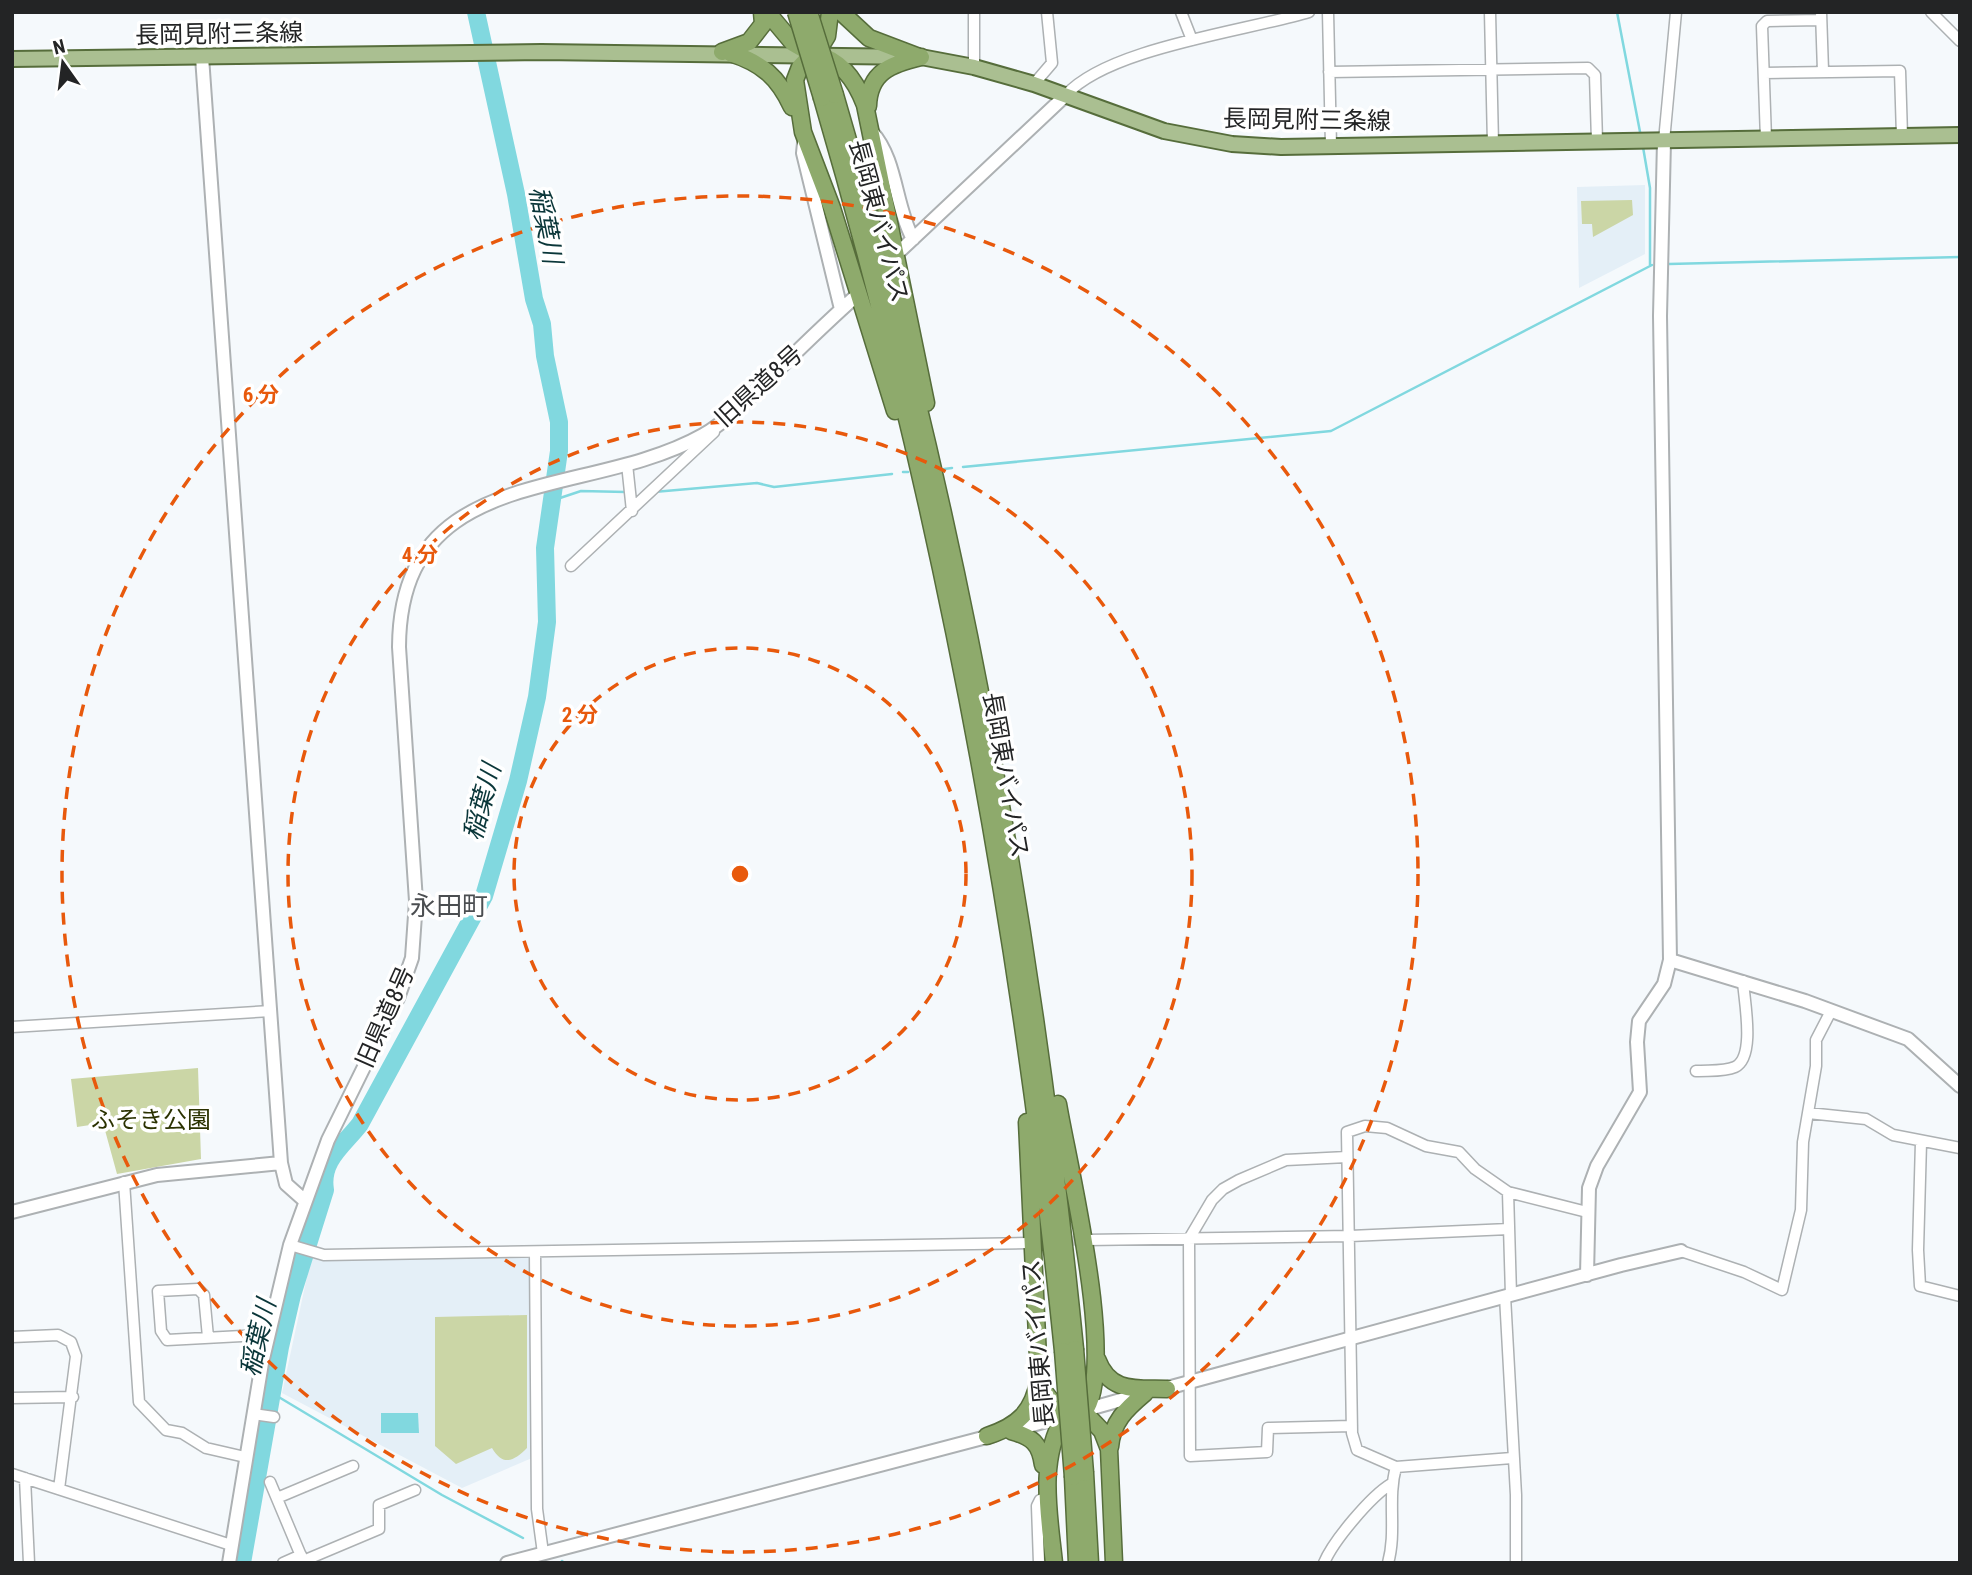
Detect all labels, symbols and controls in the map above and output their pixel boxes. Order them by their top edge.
street label: 長岡見附三条線 [135,19,303,49]
north arrow [28,28,98,98]
text: N [51,34,67,60]
street label: 長岡見附三条線 [1223,105,1391,135]
street label: 長岡東バイパス [844,136,914,306]
water label: 稲葉川 [524,184,569,269]
street label: 旧県道8号 [710,340,808,432]
text: 6 分 [243,383,279,407]
text: 4 分 [402,543,438,567]
street label: 長岡東バイパス [978,690,1034,860]
text: 2 分 [562,703,598,727]
water label: 稲葉川 [457,758,507,844]
centre of rings [728,862,752,886]
district label: 永田町 [410,891,488,921]
street label: 旧県道8号 [350,962,420,1072]
park label: ふそき公園 [91,1106,211,1134]
street label: 長岡東バイパス [1017,1258,1059,1428]
water label: 稲葉川 [235,1294,282,1379]

